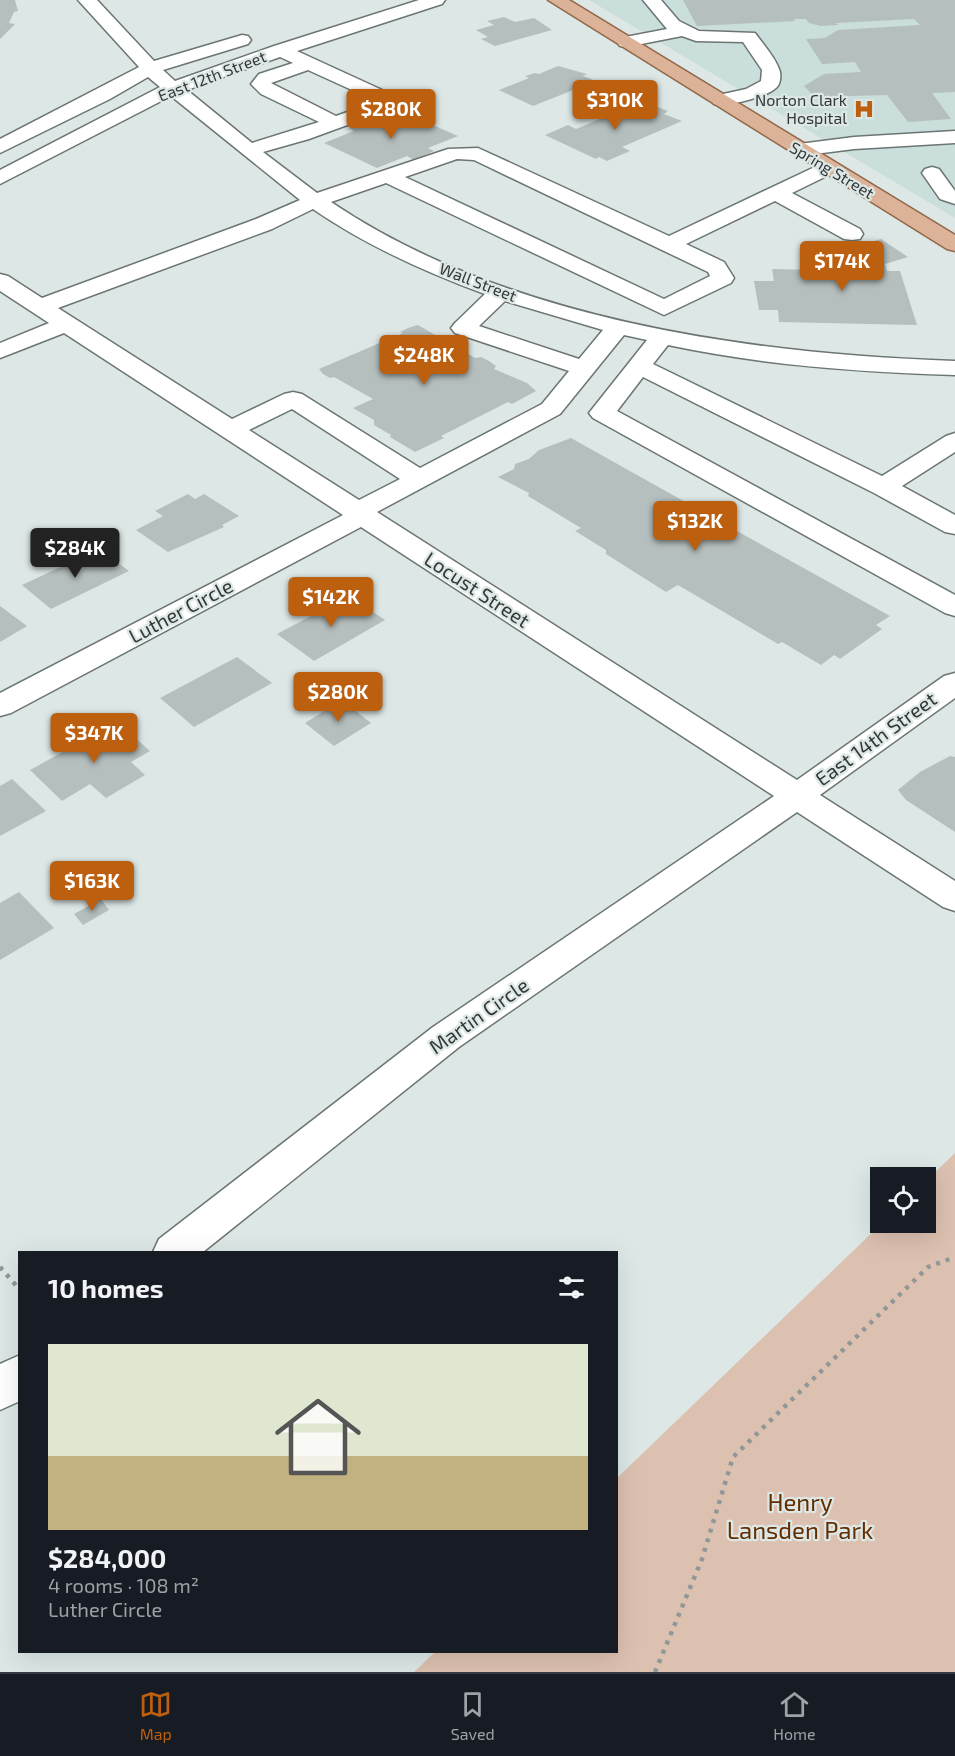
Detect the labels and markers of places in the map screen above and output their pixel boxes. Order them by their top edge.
pin: $310K [573,80,657,131]
pin: $280K [349,89,433,140]
place label: Norton Clark Hospital [755,90,847,127]
hospital icon: Norton Clark Hospital [852,97,876,121]
pin: $174K [800,241,884,292]
pin: $248K [382,335,466,386]
pin: $132K [653,501,737,552]
pin: $284K [33,528,117,579]
pin: $142K [289,577,373,628]
pin: $280K [296,672,380,723]
pin: $347K [52,713,136,764]
pin: $163K [50,861,134,912]

